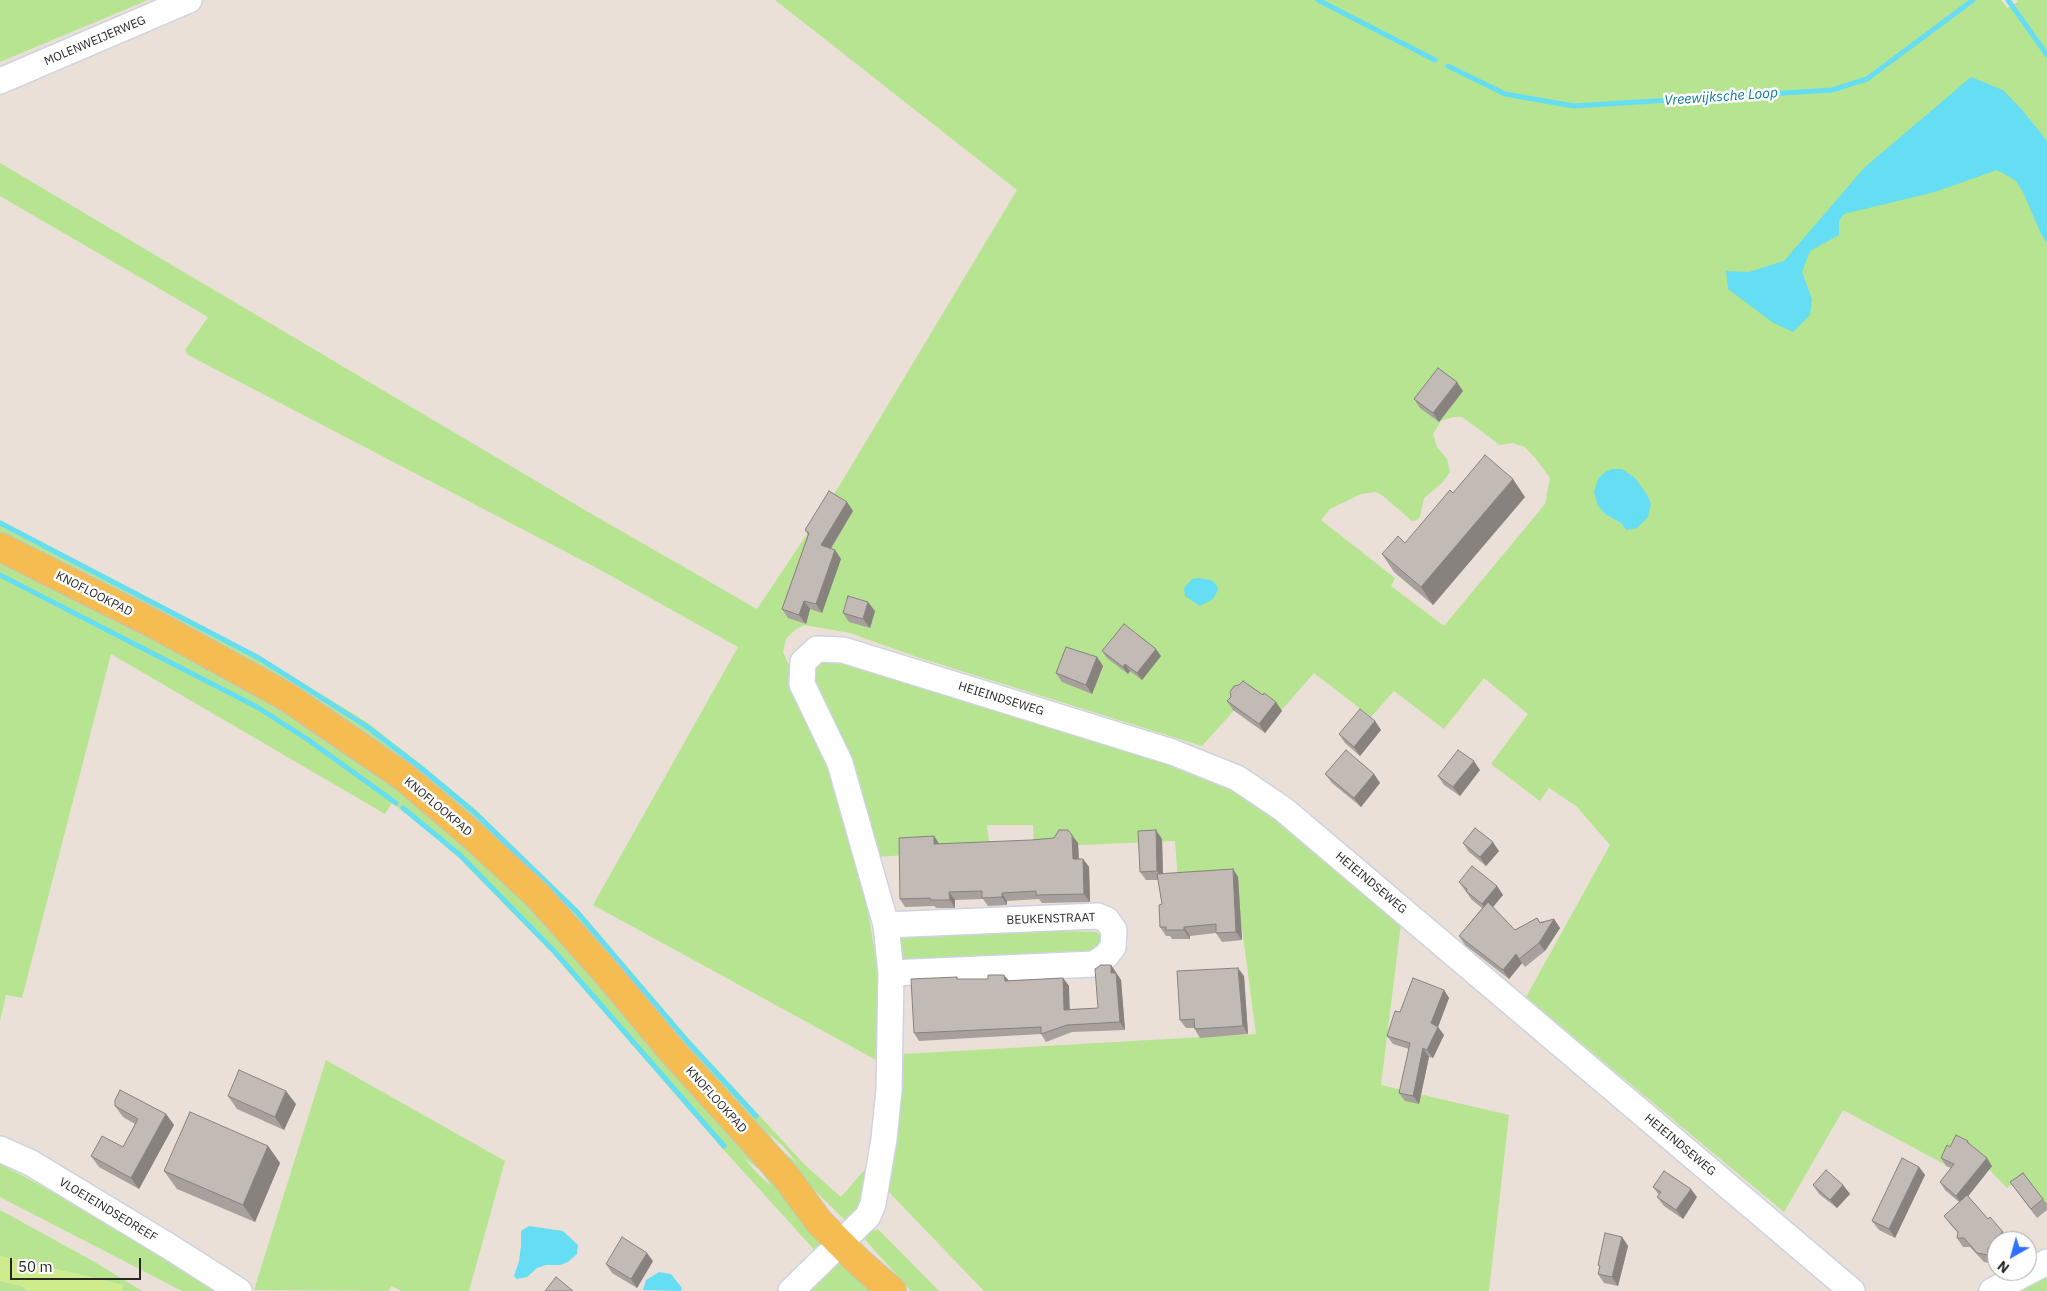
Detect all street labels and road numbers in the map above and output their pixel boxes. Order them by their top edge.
street label: MOLENWEIJERWEG [42,13,148,69]
street label: KNOFLOOKPAD [53,569,135,619]
street label: HEIEINDSEWEG [957,679,1045,719]
street label: KNOFLOOKPAD [401,774,475,840]
street label: HEIEINDSEWEG [1332,849,1410,917]
street label: BEUKENSTRAAT [1006,910,1096,928]
street label: KNOFLOOKPAD [683,1064,749,1136]
street label: HEIEINDSEWEG [1641,1111,1719,1179]
street label: VLOEIEINDSEDREEF [56,1175,160,1245]

